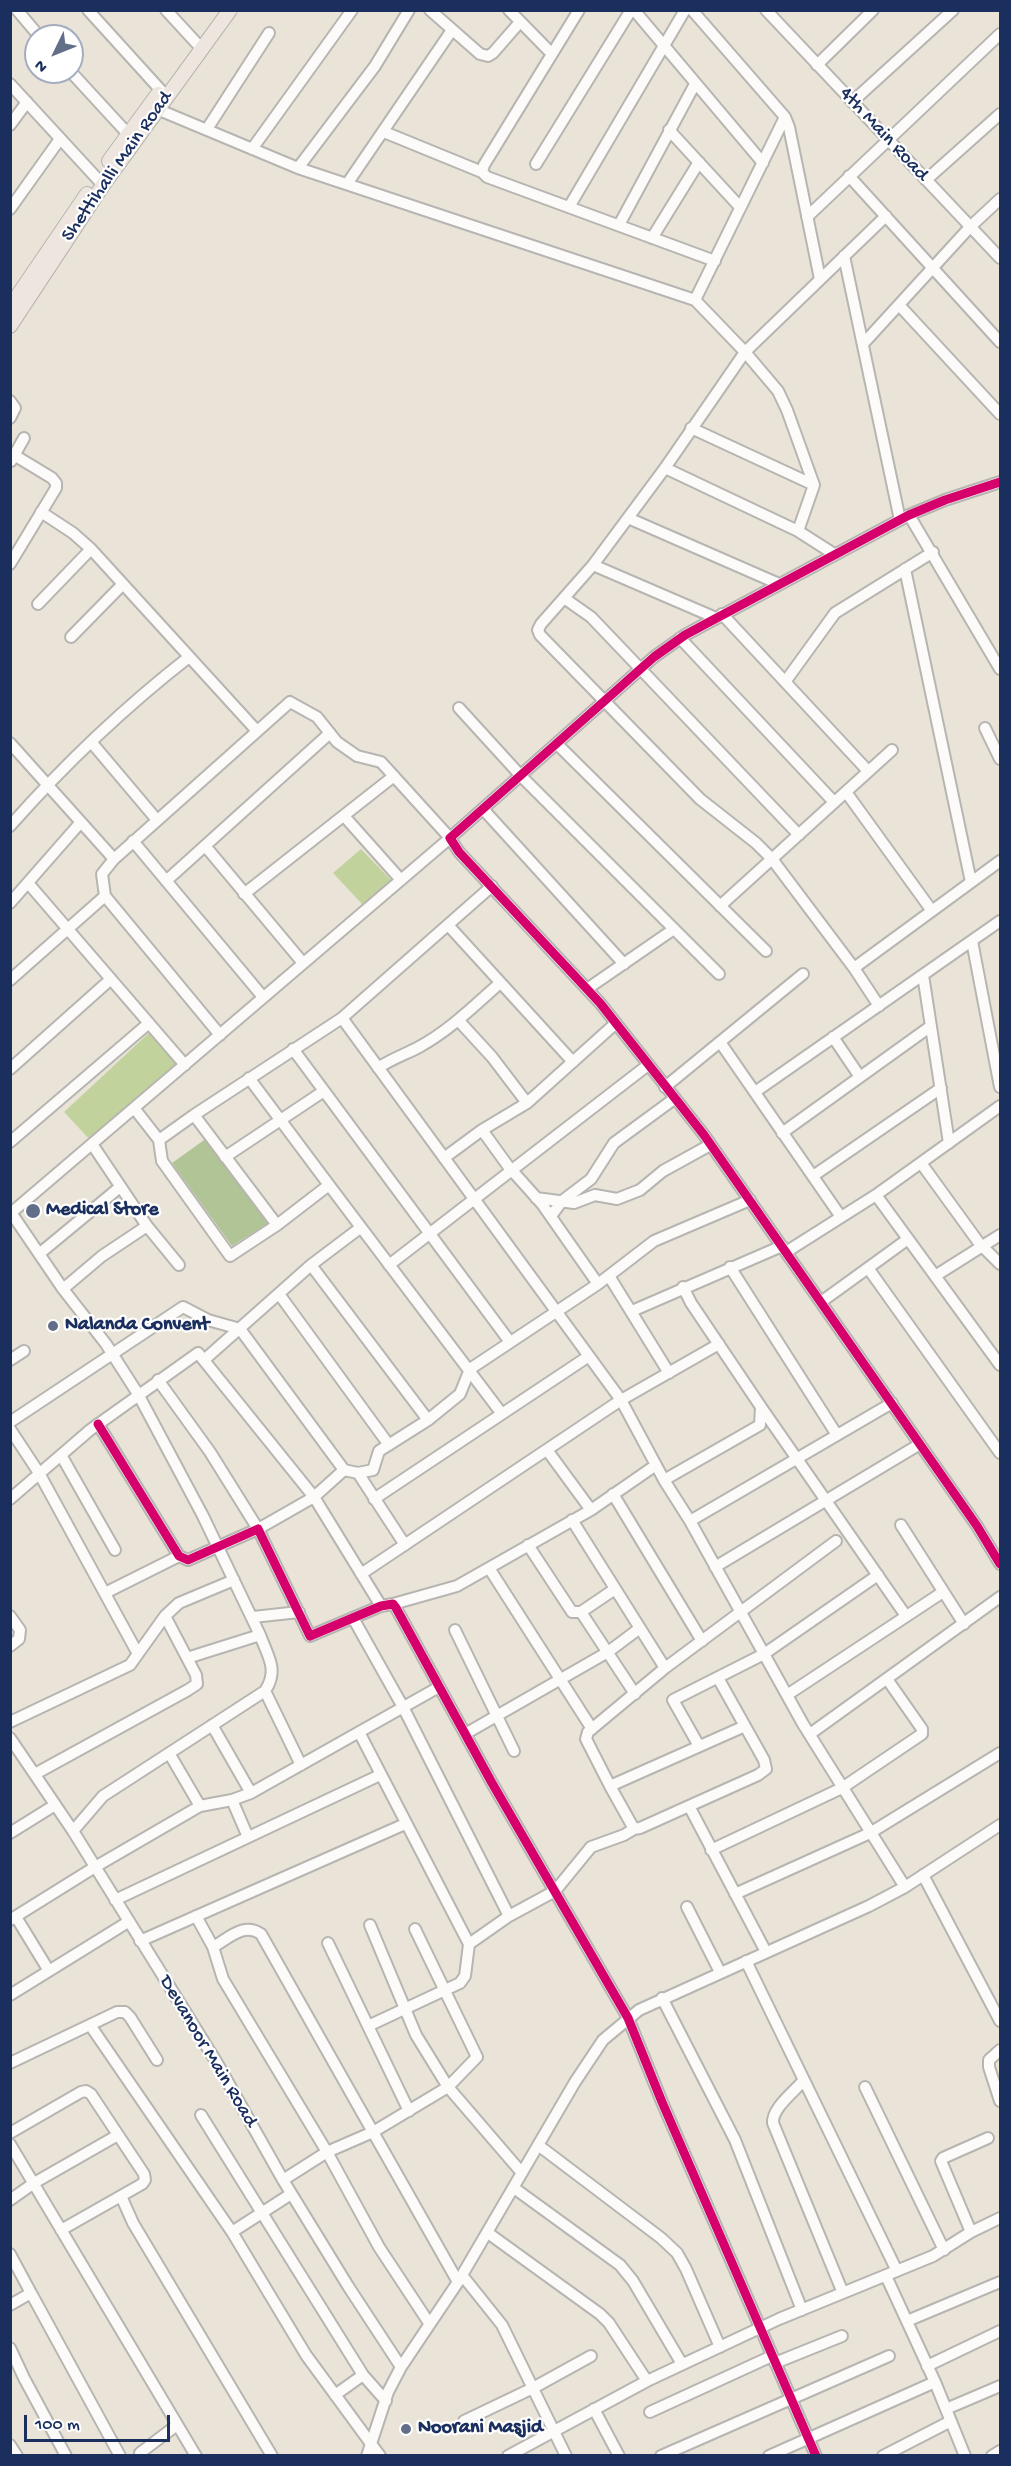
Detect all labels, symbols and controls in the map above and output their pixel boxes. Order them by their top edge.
north arrow [24,24,84,84]
text: N [31,55,52,76]
street label: 4th Main Road [833,83,933,187]
street label: Shettihalli Main Road [57,87,179,247]
place label: Medical Store [46,1199,159,1223]
marker: Medical Store [24,1202,42,1220]
place label: Nalanda Convent [65,1314,209,1338]
marker: Nalanda Convent [46,1319,60,1333]
street label: Devanoor Main Road [152,1972,262,2132]
scale bar [27,2403,172,2441]
text: 100 m [35,2415,80,2436]
place label: Noorani Masjid [418,2417,543,2441]
marker: Noorani Masjid [399,2422,413,2436]

